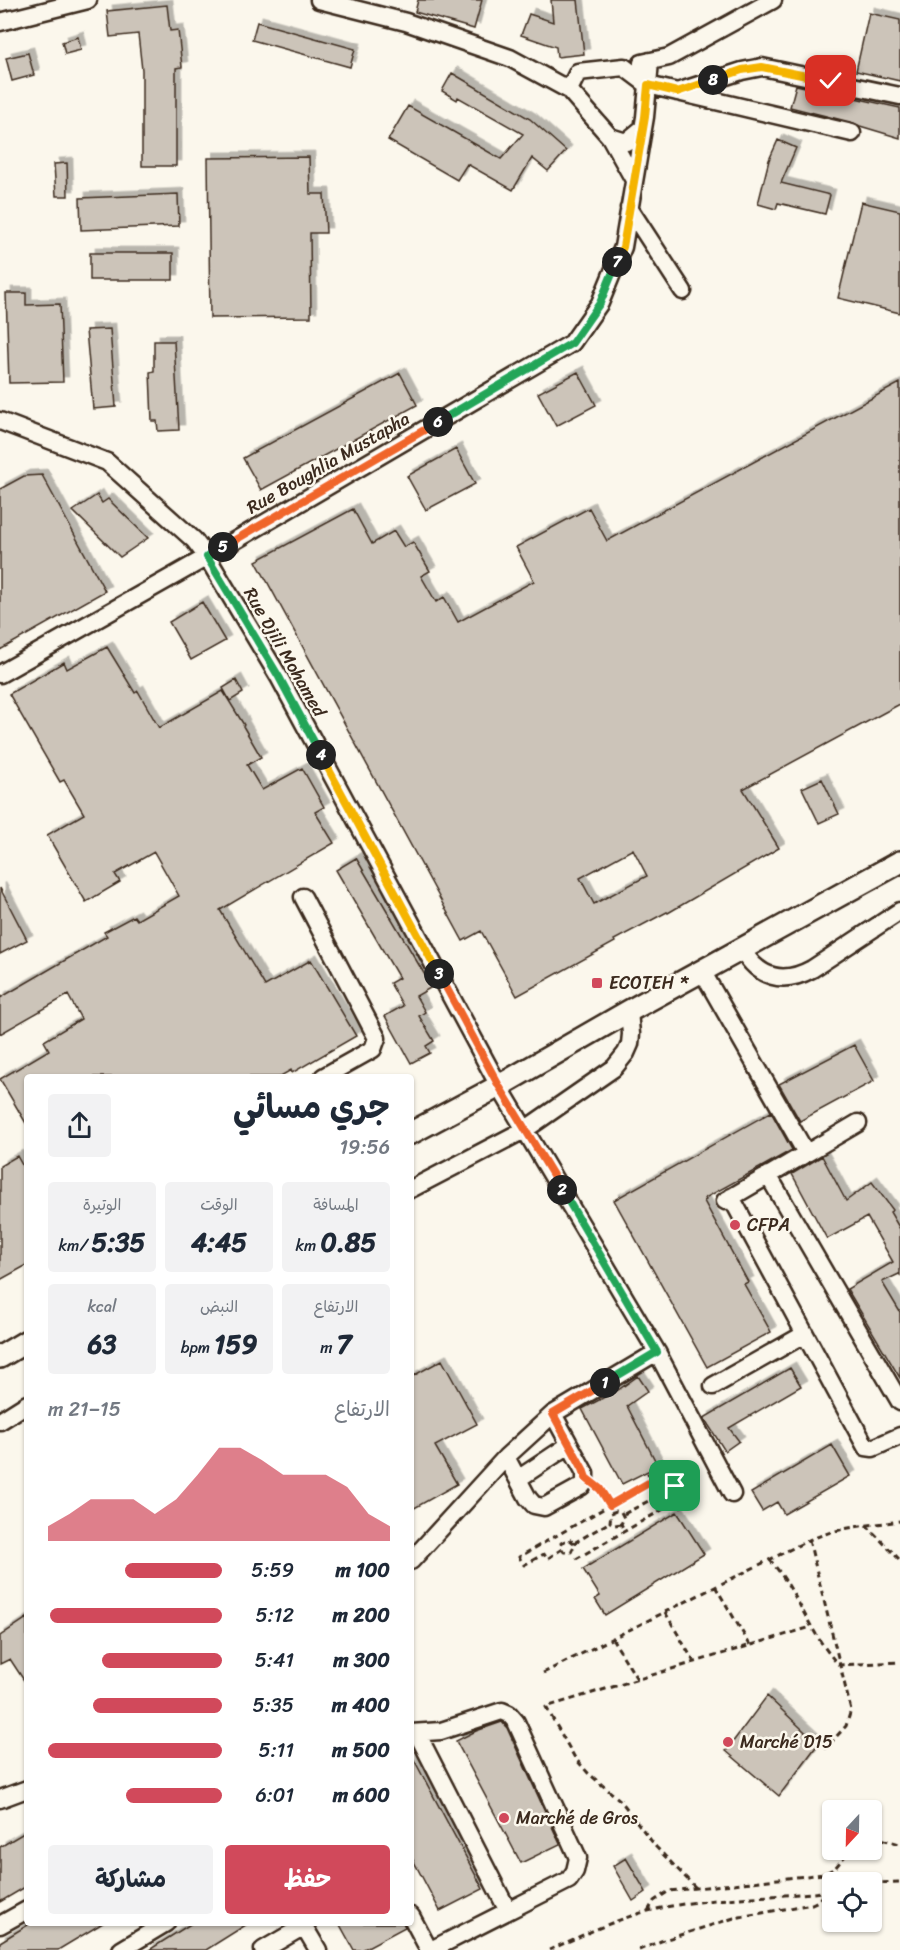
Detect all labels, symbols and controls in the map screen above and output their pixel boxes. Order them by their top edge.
pin [805,55,856,106]
icon: check [814,64,847,97]
pin: 8 [698,65,728,95]
text: 8 [708,65,718,94]
pin: 7 [602,247,632,277]
text: 7 [612,247,622,276]
street label: Rue Boughlia Mustapha [240,403,416,523]
pin: 6 [423,407,453,437]
text: 6 [433,407,443,436]
pin: 5 [208,532,238,562]
text: 5 [218,532,228,561]
street label: Rue Djili Mohamed [235,581,336,724]
pin: 4 [306,740,336,770]
text: 4 [316,740,326,769]
pin: 3 [424,959,454,989]
text: 3 [435,959,443,988]
place label: ECOTEH * [609,967,690,999]
marker: ECOTEH * [590,976,604,990]
text: جري مسائي [233,1078,390,1136]
button: share [48,1094,111,1157]
text: 19:56 [340,1130,390,1165]
pin: 2 [547,1175,577,1205]
text: 2 [557,1175,567,1204]
text: الوتيرة [83,1190,121,1219]
text: الوقت [200,1190,238,1219]
text: المسافة [313,1190,359,1219]
place label: CFPA [747,1209,790,1241]
marker: CFPA [728,1218,742,1232]
text: 5:35 [92,1219,145,1265]
text: 4:45 [191,1219,247,1265]
text: 0.85 [321,1219,376,1265]
text: /km [59,1231,92,1260]
text: km [296,1231,321,1260]
text: kcal [87,1292,117,1321]
text: النبض [200,1292,238,1321]
text: الارتفاع [314,1292,358,1321]
text: 63 [87,1321,117,1367]
text: 159 [214,1321,257,1367]
text: 7 [337,1321,352,1367]
text: bpm [181,1333,214,1362]
text: m [320,1333,337,1362]
pin: 1 [590,1368,620,1398]
text: 1 [602,1368,608,1397]
text: 15–21 m [48,1392,121,1427]
text: الارتفاع [334,1392,390,1427]
pin [649,1460,700,1511]
icon: arrive [658,1469,691,1502]
text: 5:59 [251,1553,294,1588]
text: 100 m [336,1553,390,1588]
text: 5:12 [256,1598,294,1633]
text: 200 m [333,1598,390,1633]
text: 5:41 [255,1643,294,1678]
text: 300 m [333,1643,390,1678]
text: 5:35 [253,1688,294,1723]
text: 400 m [332,1688,390,1723]
place label: Marché D15 [740,1726,833,1758]
text: 5:11 [259,1733,294,1768]
text: 500 m [332,1733,390,1768]
marker: Marché D15 [721,1735,735,1749]
text: 6:01 [255,1778,294,1813]
text: 600 m [333,1778,390,1813]
north arrow [822,1800,882,1860]
map controls [822,1800,882,1932]
place label: Marché de Gros [516,1802,639,1834]
marker: Marché de Gros [497,1811,511,1825]
button: مشاركة [48,1845,213,1914]
button: حفظ [225,1845,390,1914]
button: locate [822,1872,882,1932]

